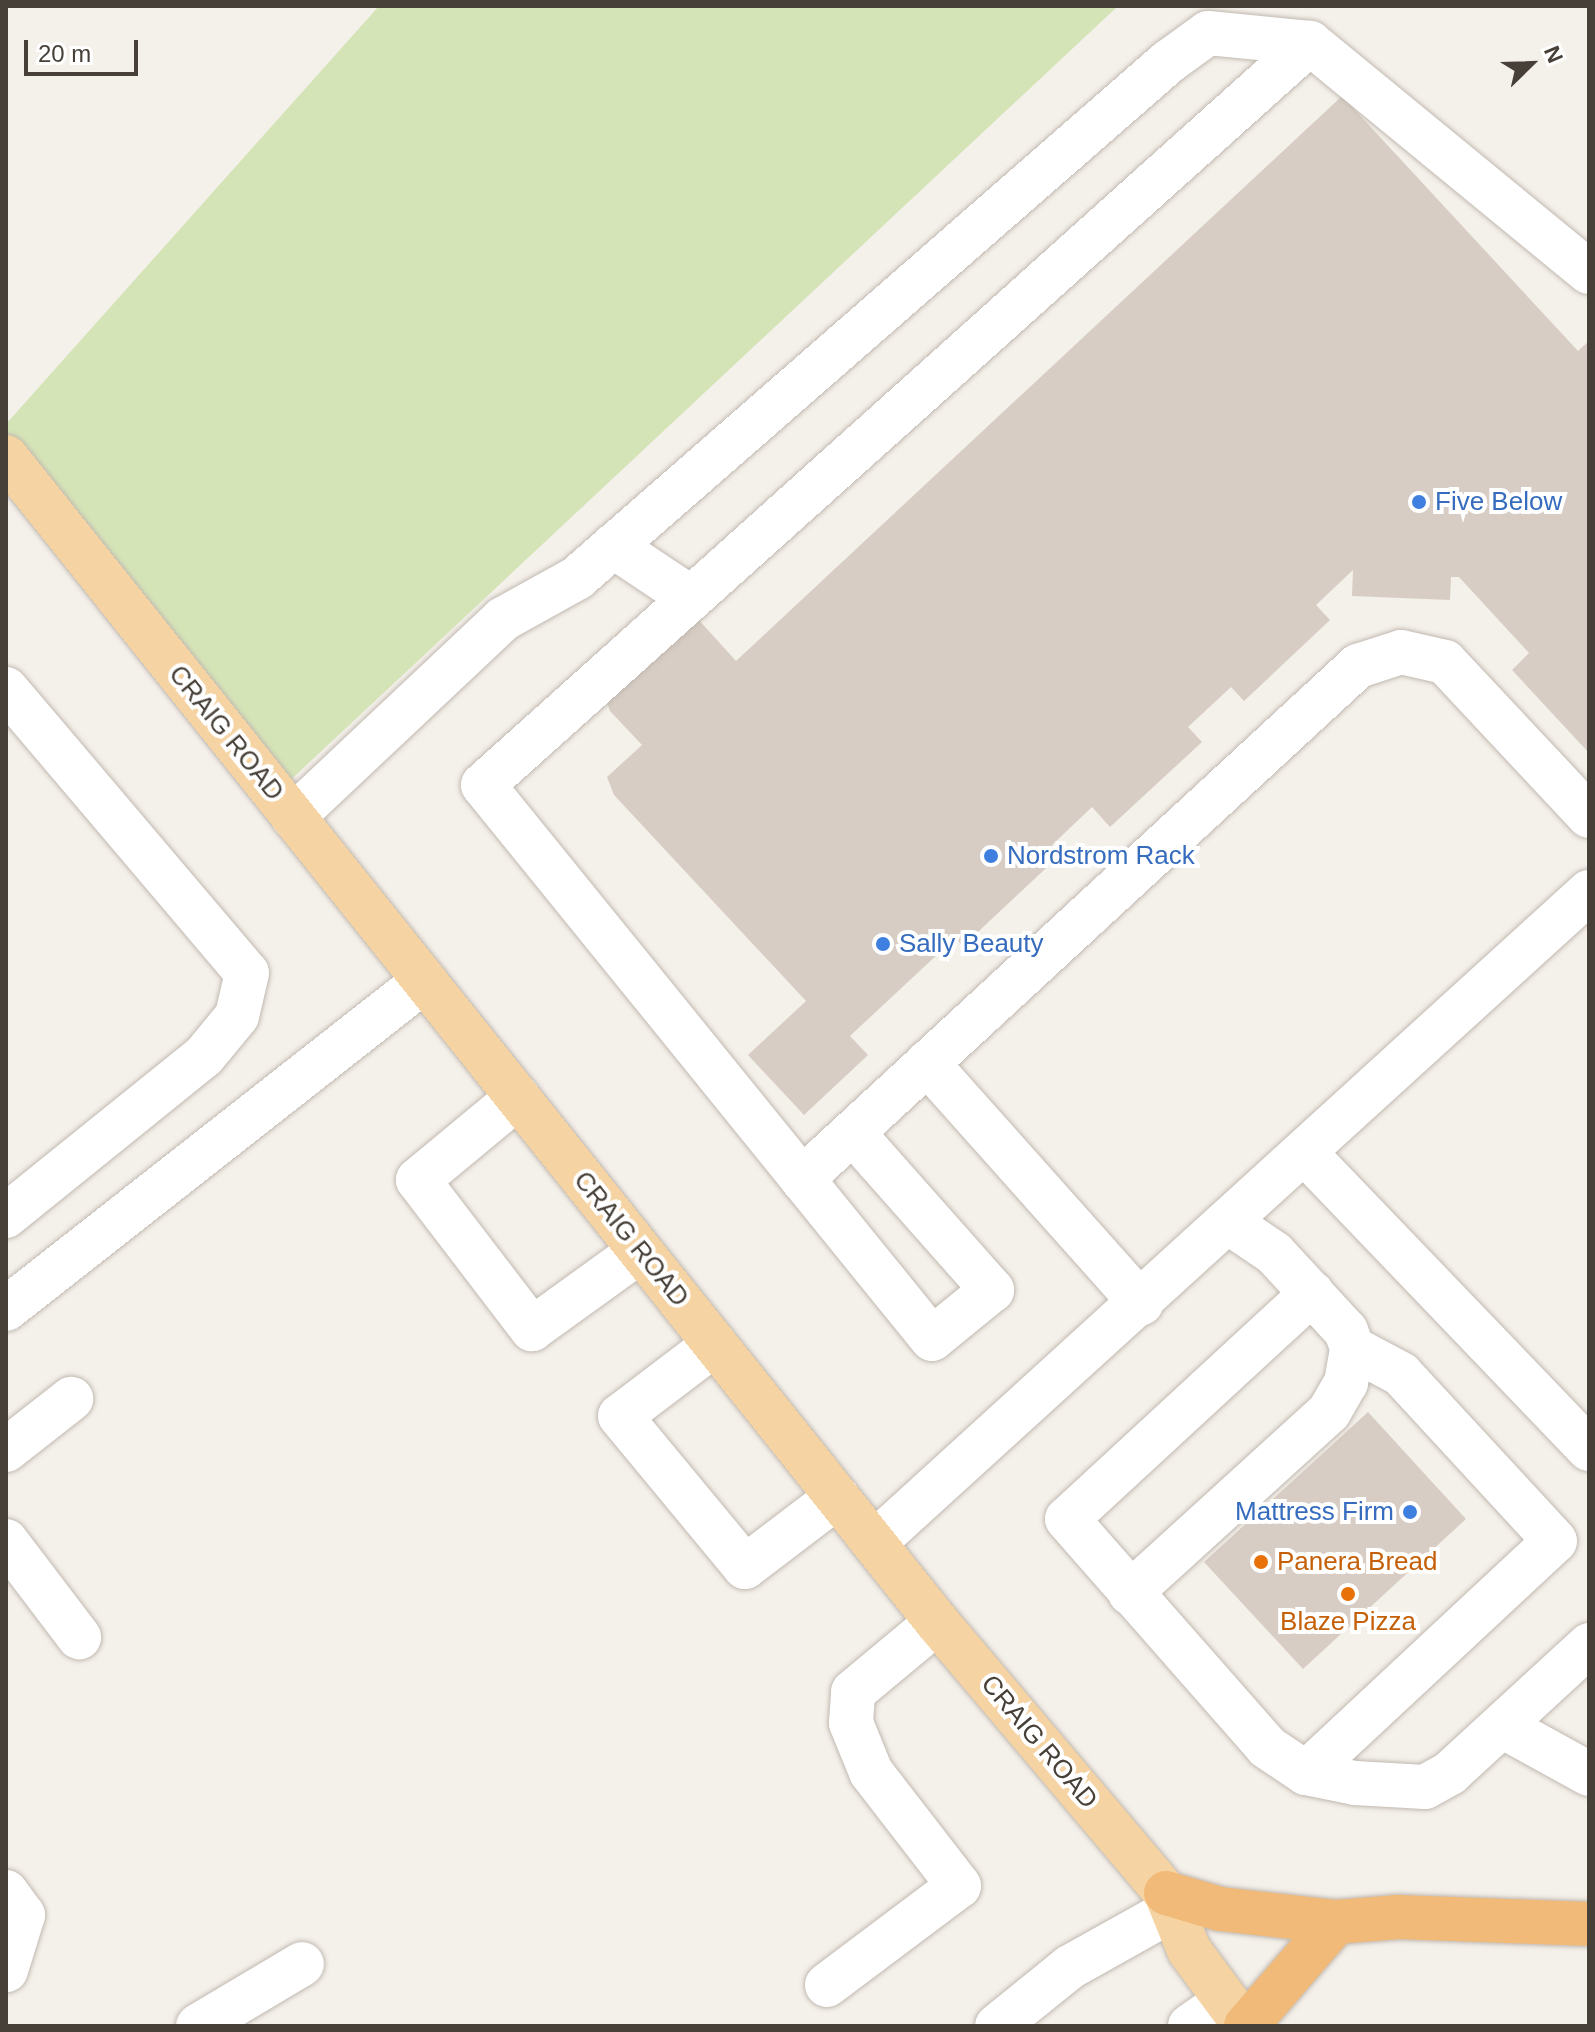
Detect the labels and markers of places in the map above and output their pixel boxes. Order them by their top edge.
place label: Five Below [1435,486,1562,518]
marker: Five Below [1410,493,1428,511]
place label: Nordstrom Rack [1007,840,1195,872]
marker: Nordstrom Rack [982,847,1000,865]
place label: Sally Beauty [899,928,1044,960]
marker: Sally Beauty [874,935,892,953]
place label: Mattress Firm [1235,1496,1394,1528]
marker: Mattress Firm [1401,1503,1419,1521]
place label: Panera Bread [1277,1546,1437,1578]
marker: Panera Bread [1252,1553,1270,1571]
marker: Blaze Pizza [1339,1585,1357,1603]
place label: Blaze Pizza [1280,1606,1416,1638]

